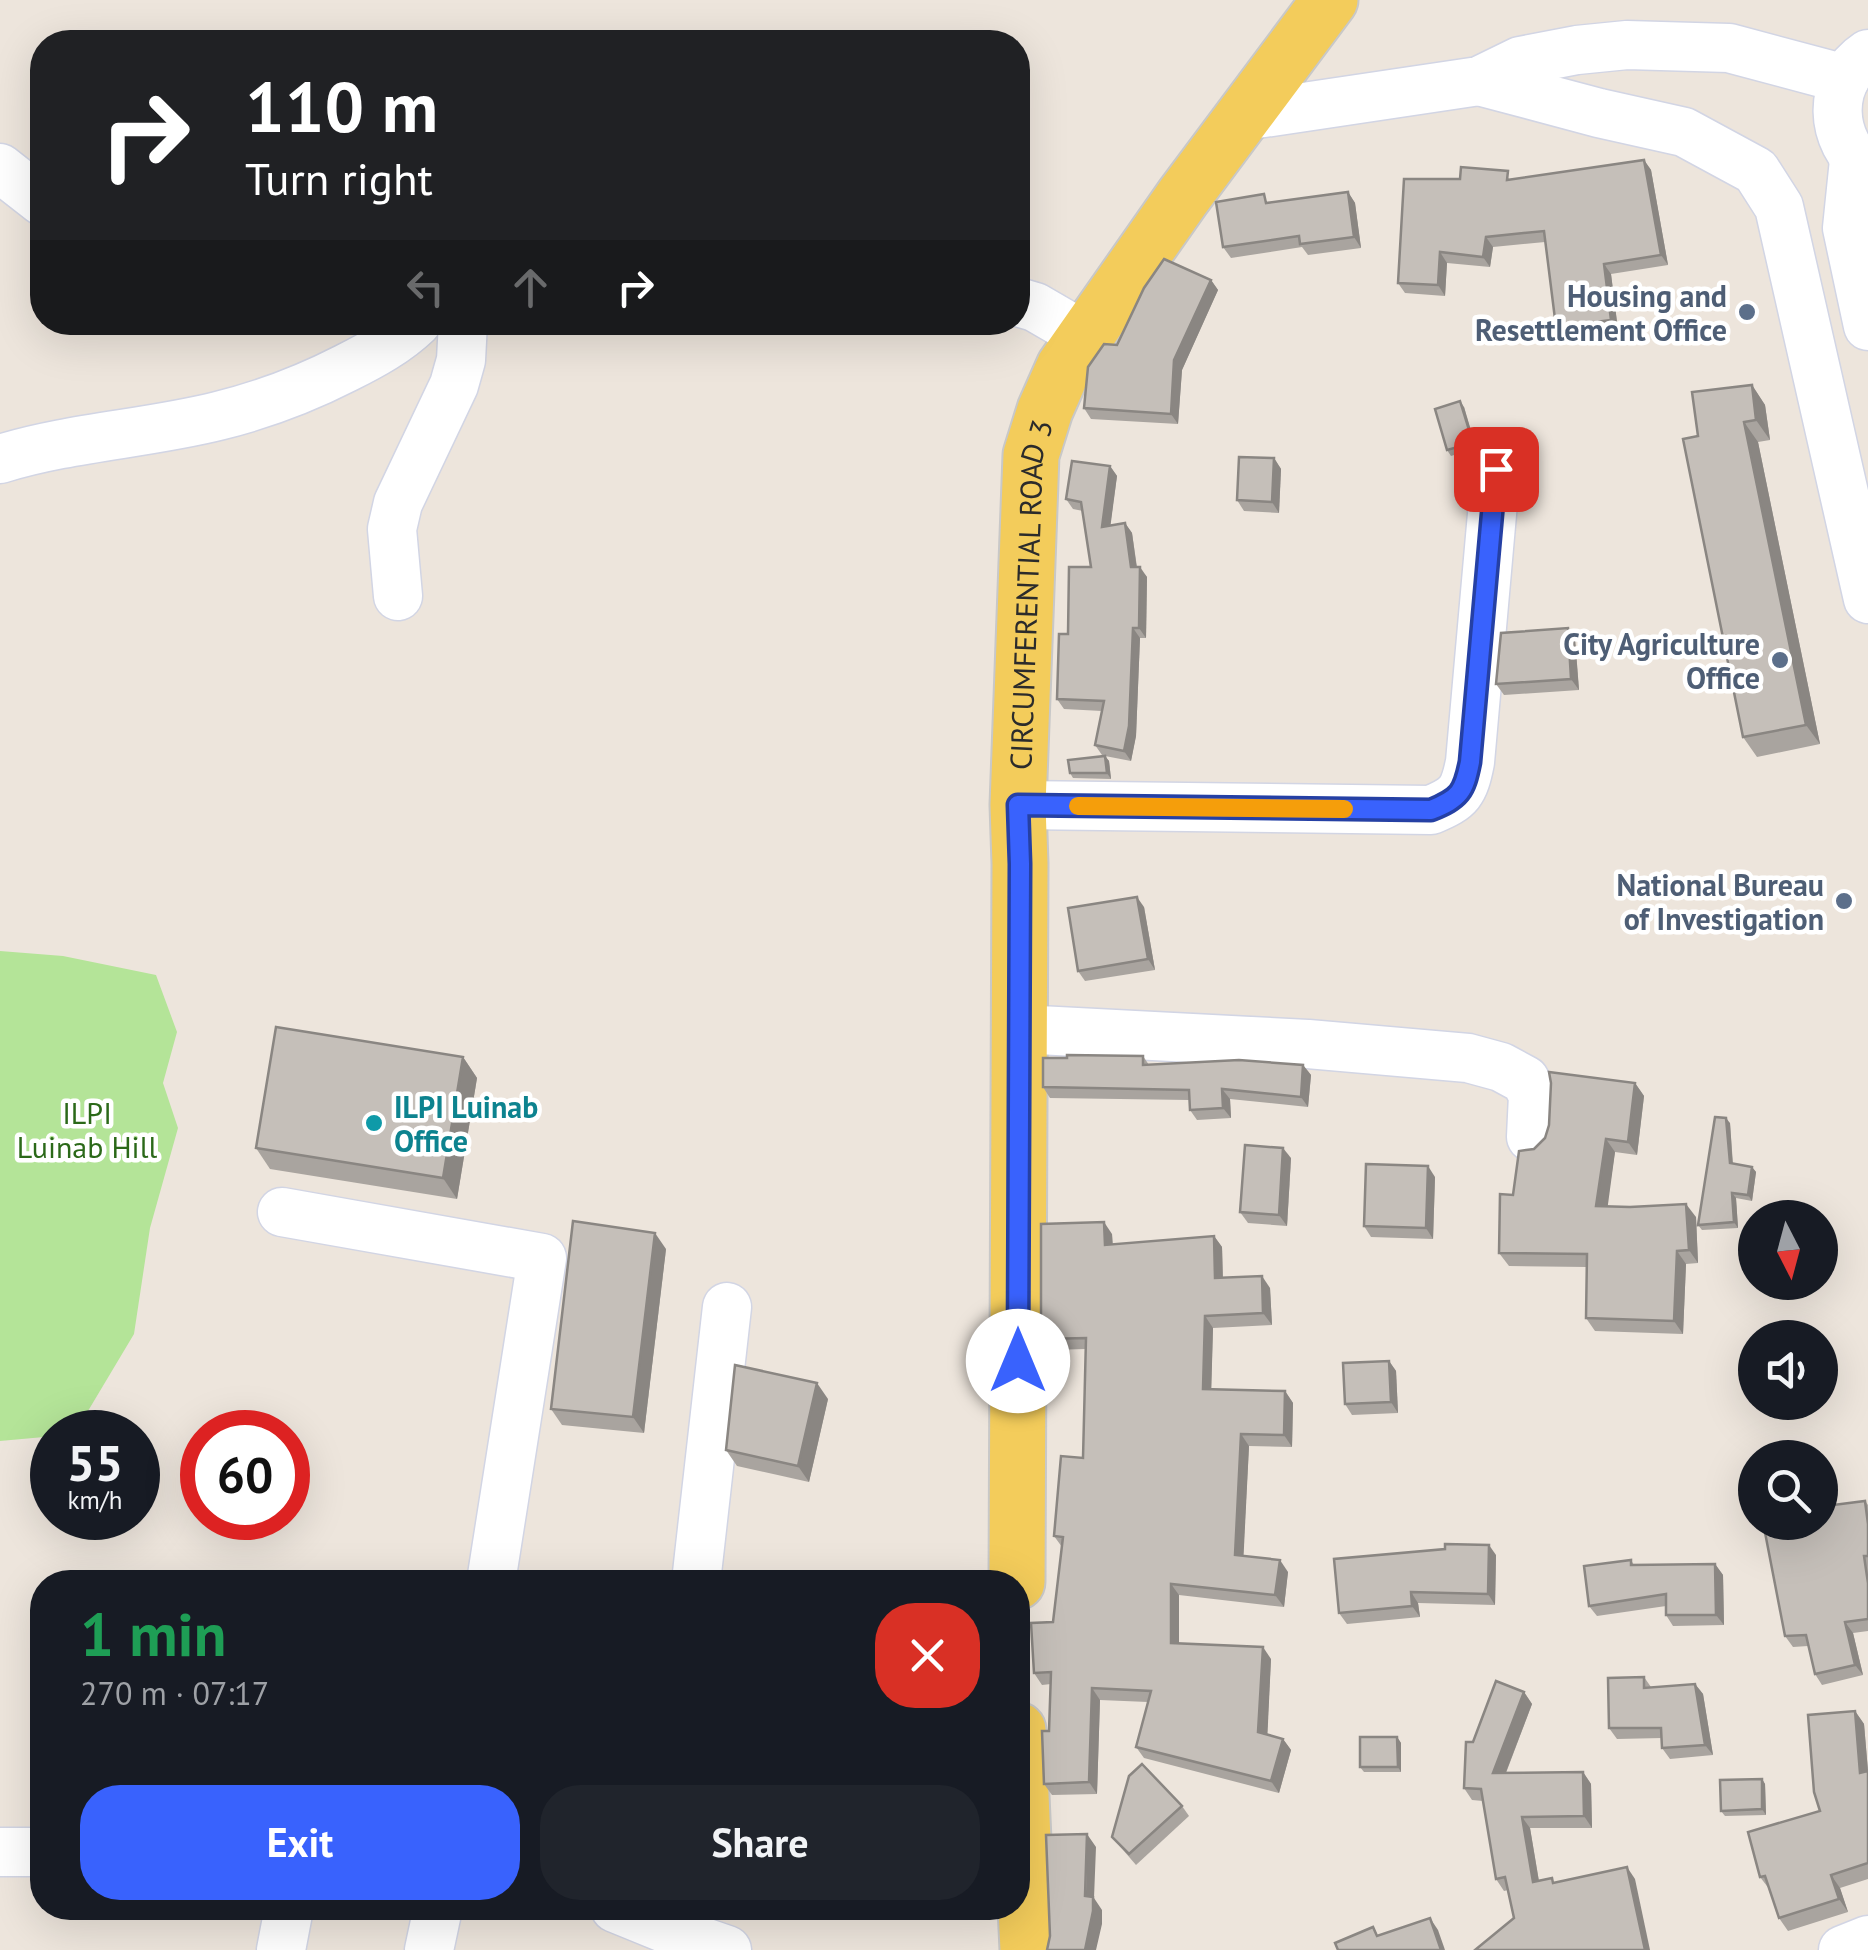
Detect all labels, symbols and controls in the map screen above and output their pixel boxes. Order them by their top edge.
text: 110 m [245,61,438,151]
icon: right [80,70,210,200]
text: Turn right [245,149,433,207]
icon: left [398,260,453,315]
icon: ahead [503,260,558,315]
icon: right [608,260,663,315]
place label: Housing and Resettlement Office [1475,276,1727,349]
marker: Housing and Resettlement Office [1736,301,1758,323]
street label: CIRCUMFERENTIAL ROAD 3 [1000,414,1060,771]
pin [1454,427,1539,512]
icon: arrive [1469,442,1524,497]
place label: City Agriculture Office [1563,624,1760,697]
marker: City Agriculture Office [1769,649,1791,671]
place label: National Bureau of Investigation [1616,865,1824,938]
marker: National Bureau of Investigation [1833,890,1855,912]
place label: ILPI Luinab Office [394,1087,538,1160]
park label: ILPI Luinab Hill [17,1093,157,1166]
marker: ILPI Luinab Office [363,1112,385,1134]
north arrow [1738,1200,1838,1300]
map controls [1738,1200,1838,1540]
position arrow [966,1309,1070,1413]
button: sound [1738,1320,1838,1420]
speed limit sign: 60 [180,1410,310,1540]
text: 55 [67,1430,123,1495]
button: search [1738,1440,1838,1540]
text: km/h [68,1484,122,1516]
text: 1 min [80,1595,226,1673]
button: close [875,1603,980,1708]
text: 270 m · 07:17 [80,1672,269,1714]
button: Exit [80,1785,520,1900]
button: Share [540,1785,980,1900]

